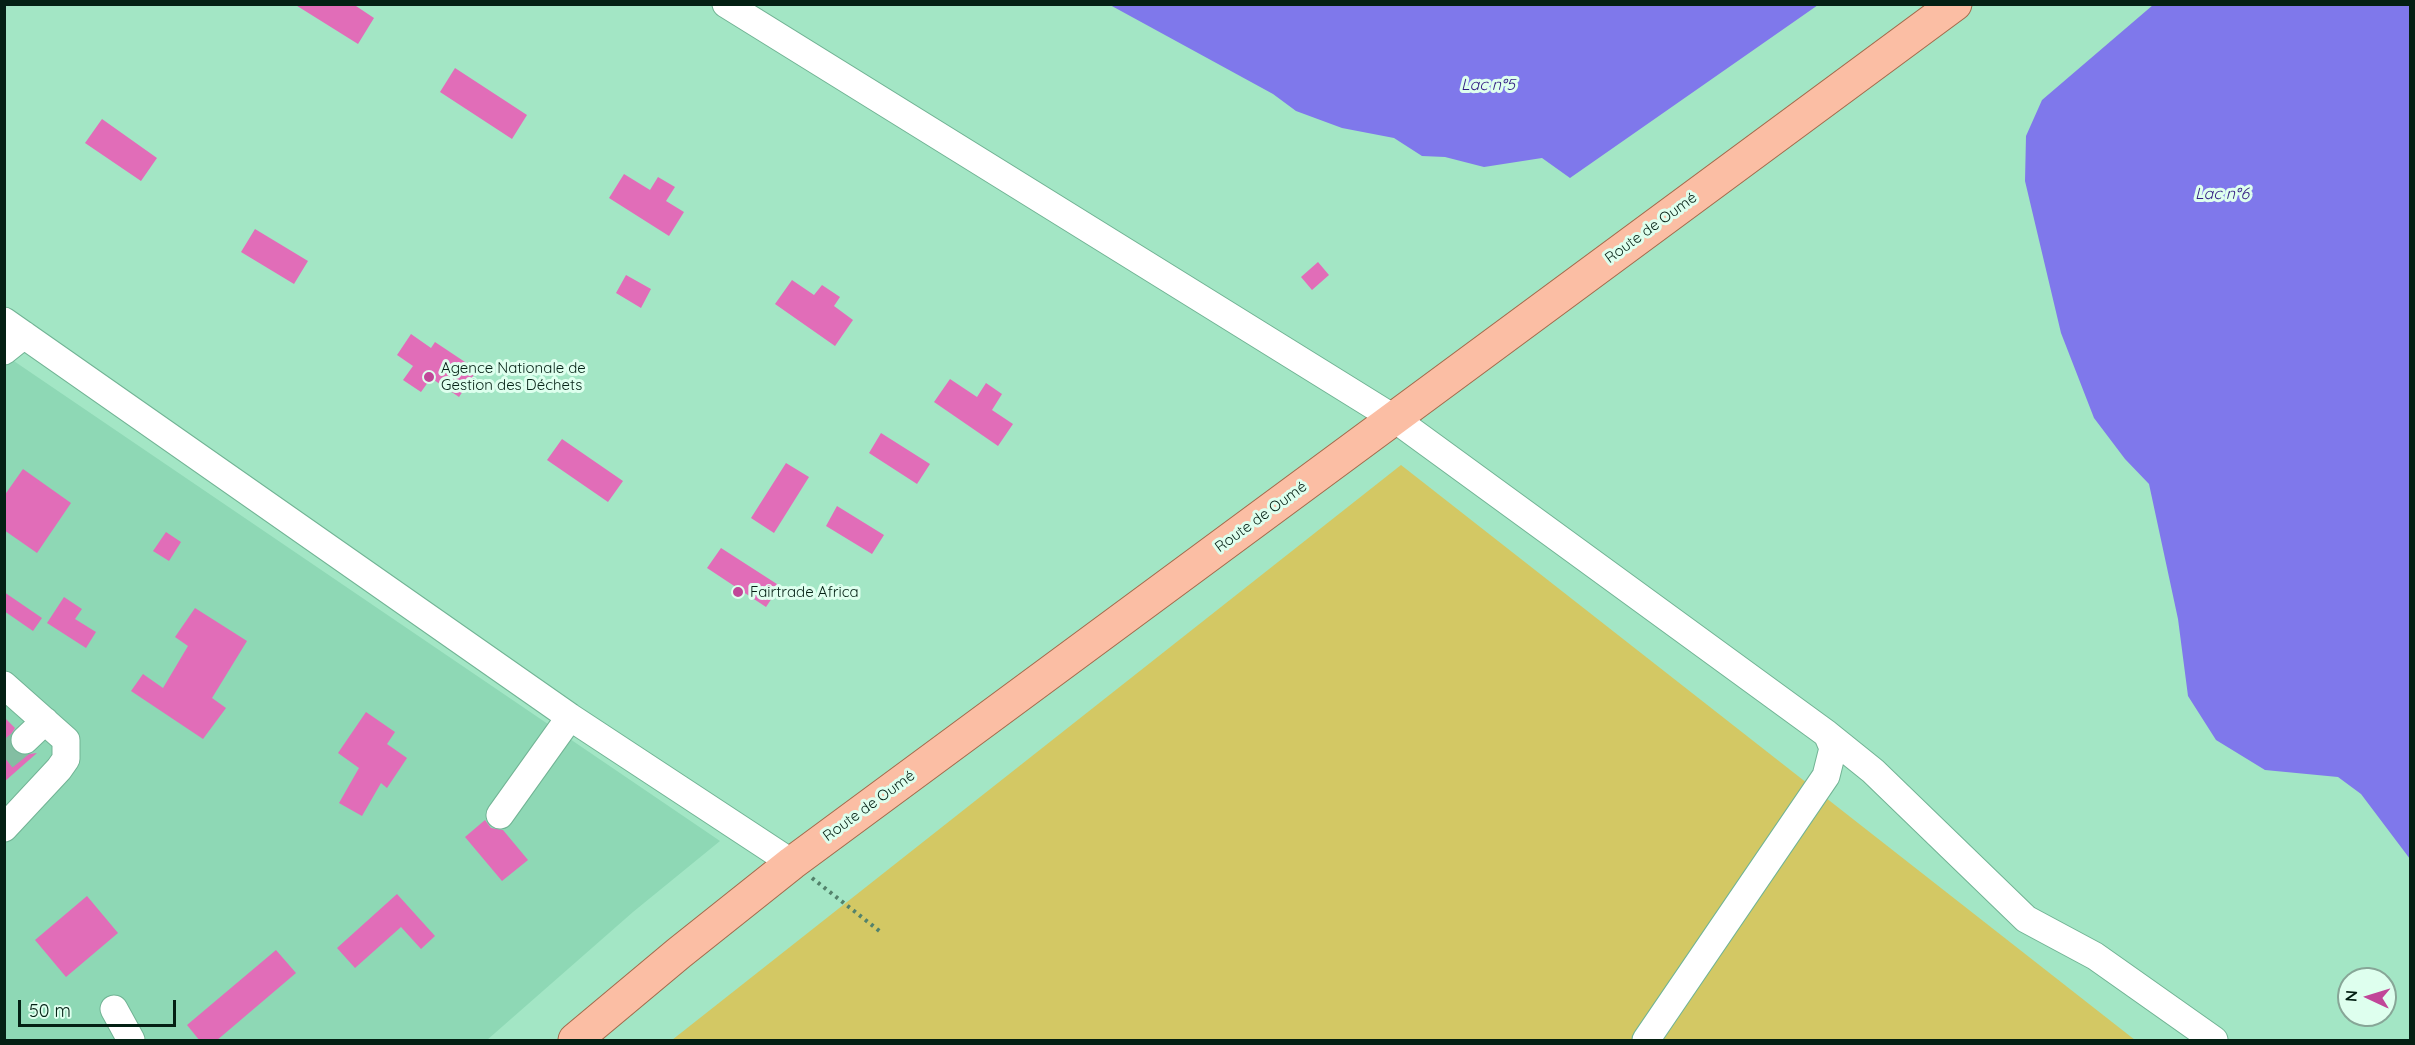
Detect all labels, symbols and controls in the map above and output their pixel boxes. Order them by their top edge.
water label: Lac n°5 [1461,75,1515,95]
water label: Lac n°6 [2195,184,2249,204]
street label: Route de Oumé [1602,189,1700,267]
place label: Agence Nationale de Gestion des Déchets [441,359,586,394]
marker: Agence Nationale de Gestion des Déchets [422,370,436,384]
street label: Route de Oumé [1212,478,1310,556]
place label: Fairtrade Africa [750,583,859,601]
marker: Fairtrade Africa [731,585,745,599]
street label: Route de Oumé [820,767,918,845]
north arrow [2337,967,2397,1027]
scale bar [21,988,178,1026]
text: N [2341,989,2361,1002]
text: 50 m [29,999,71,1022]

